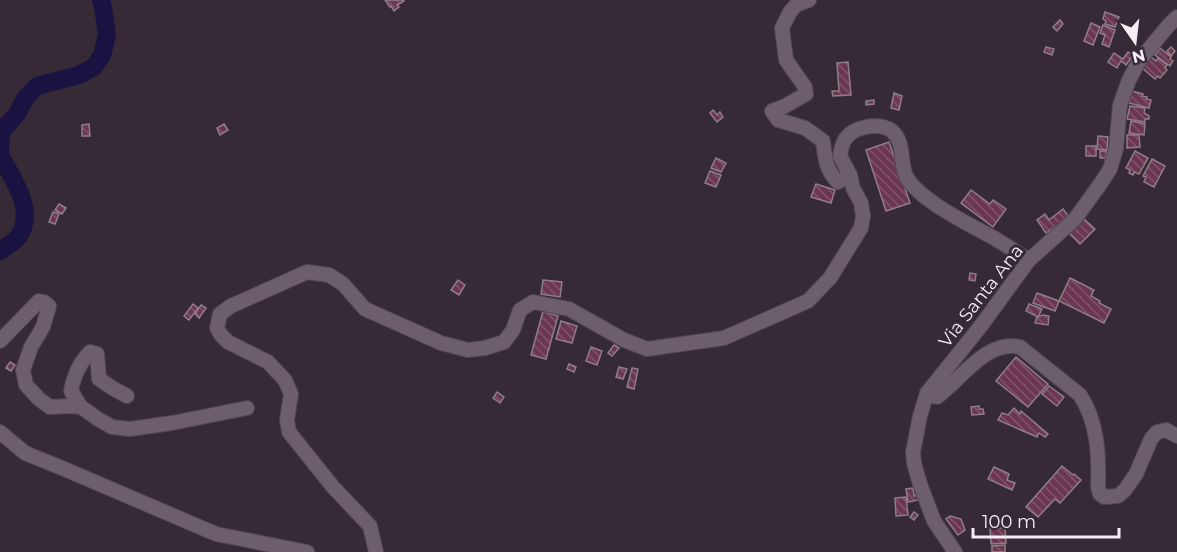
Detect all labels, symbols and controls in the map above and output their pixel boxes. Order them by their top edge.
north arrow [1105,12,1165,72]
text: N [1130,45,1147,67]
street label: Via Santa Ana [934,240,1028,352]
scale bar [973,501,1118,539]
text: 100 m [982,511,1036,533]

